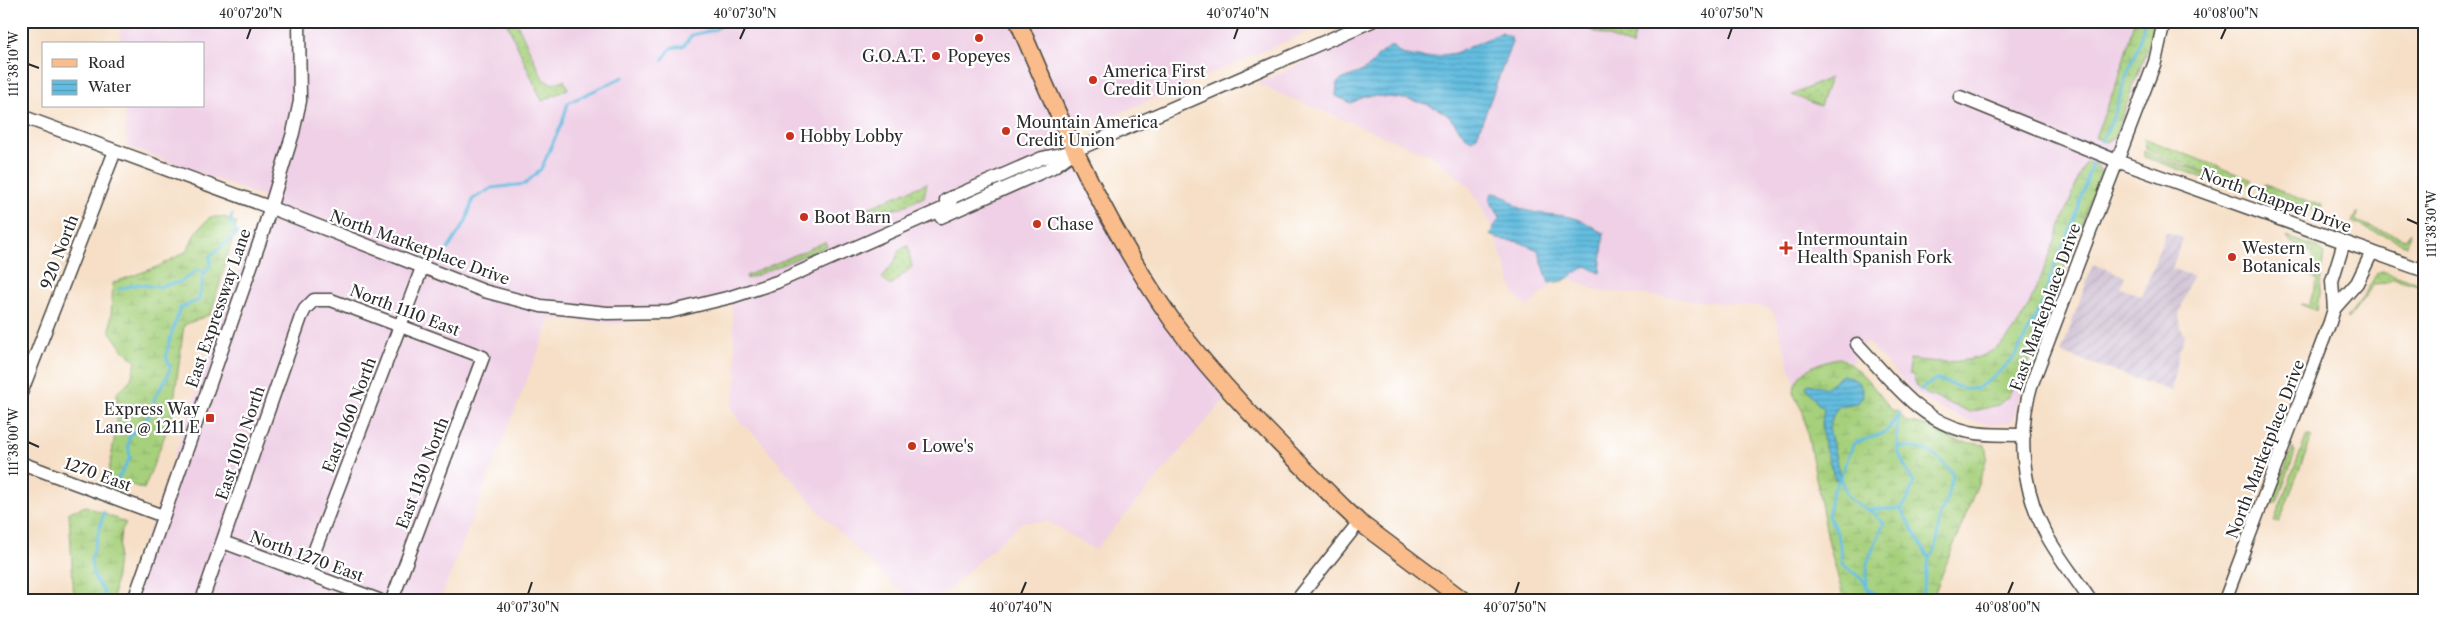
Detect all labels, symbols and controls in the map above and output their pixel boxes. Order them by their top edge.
text: 40°07'20"N [219,6,283,21]
text: 40°07'30"N [713,6,777,21]
text: 40°07'40"N [1207,6,1270,21]
text: 40°07'50"N [1700,6,1764,21]
text: 40°08'00"N [2193,6,2259,21]
text: 111°38'10"W [6,30,21,97]
marker: Popeyes [973,32,985,44]
legend [42,42,205,108]
place label: G.O.A.T. [862,46,926,66]
place label: Popeyes [948,46,1010,66]
marker: G.O.A.T. [930,50,942,62]
text: Road [88,53,125,72]
place label: America First Credit Union [1102,61,1206,99]
marker: America First Credit Union [1087,74,1099,86]
text: Water [87,77,132,96]
place label: Mountain America Credit Union [1016,112,1159,150]
marker: Mountain America Credit Union [1000,125,1012,137]
place label: Hobby Lobby [800,126,904,146]
marker: Hobby Lobby [784,130,796,142]
street label: North Chappel Drive [2198,163,2354,237]
text: 111°38'30"W [2424,190,2439,258]
street label: North Marketplace Drive [327,205,513,289]
place label: Boot Barn [814,207,891,227]
marker: Boot Barn [798,211,810,223]
street label: 920 North [36,212,82,292]
place label: Chase [1047,214,1094,234]
marker: Chase [1031,218,1043,230]
street label: East Marketplace Drive [2005,220,2085,394]
street label: East Expressway Lane [181,226,255,390]
place label: Intermountain Health Spanish Fork [1797,229,1953,267]
place label: Western Botanicals [2241,238,2321,276]
marker: Intermountain Health Spanish Fork [1779,241,1793,255]
marker: Western Botanicals [2226,251,2238,263]
street label: North 1110 East [347,280,463,340]
street label: East 1060 North [318,354,380,476]
street label: North Marketplace Drive [2222,357,2308,541]
street label: East 1010 North [211,383,269,503]
place label: Express Way Lane @ 1211 E [95,399,201,437]
text: 111°38'00"W [6,407,21,476]
marker: Express Way Lane @ 1211 E [204,412,216,424]
street label: East 1130 North [392,414,452,532]
place label: Lowe's [922,436,974,456]
marker: Lowe's [906,440,918,452]
street label: 1270 East [62,453,135,496]
street label: North 1270 East [247,526,367,586]
text: 40°07'30"N [496,600,560,615]
text: 40°07'40"N [990,600,1053,615]
text: 40°07'50"N [1483,600,1547,615]
text: 40°08'00"N [1975,600,2041,615]

